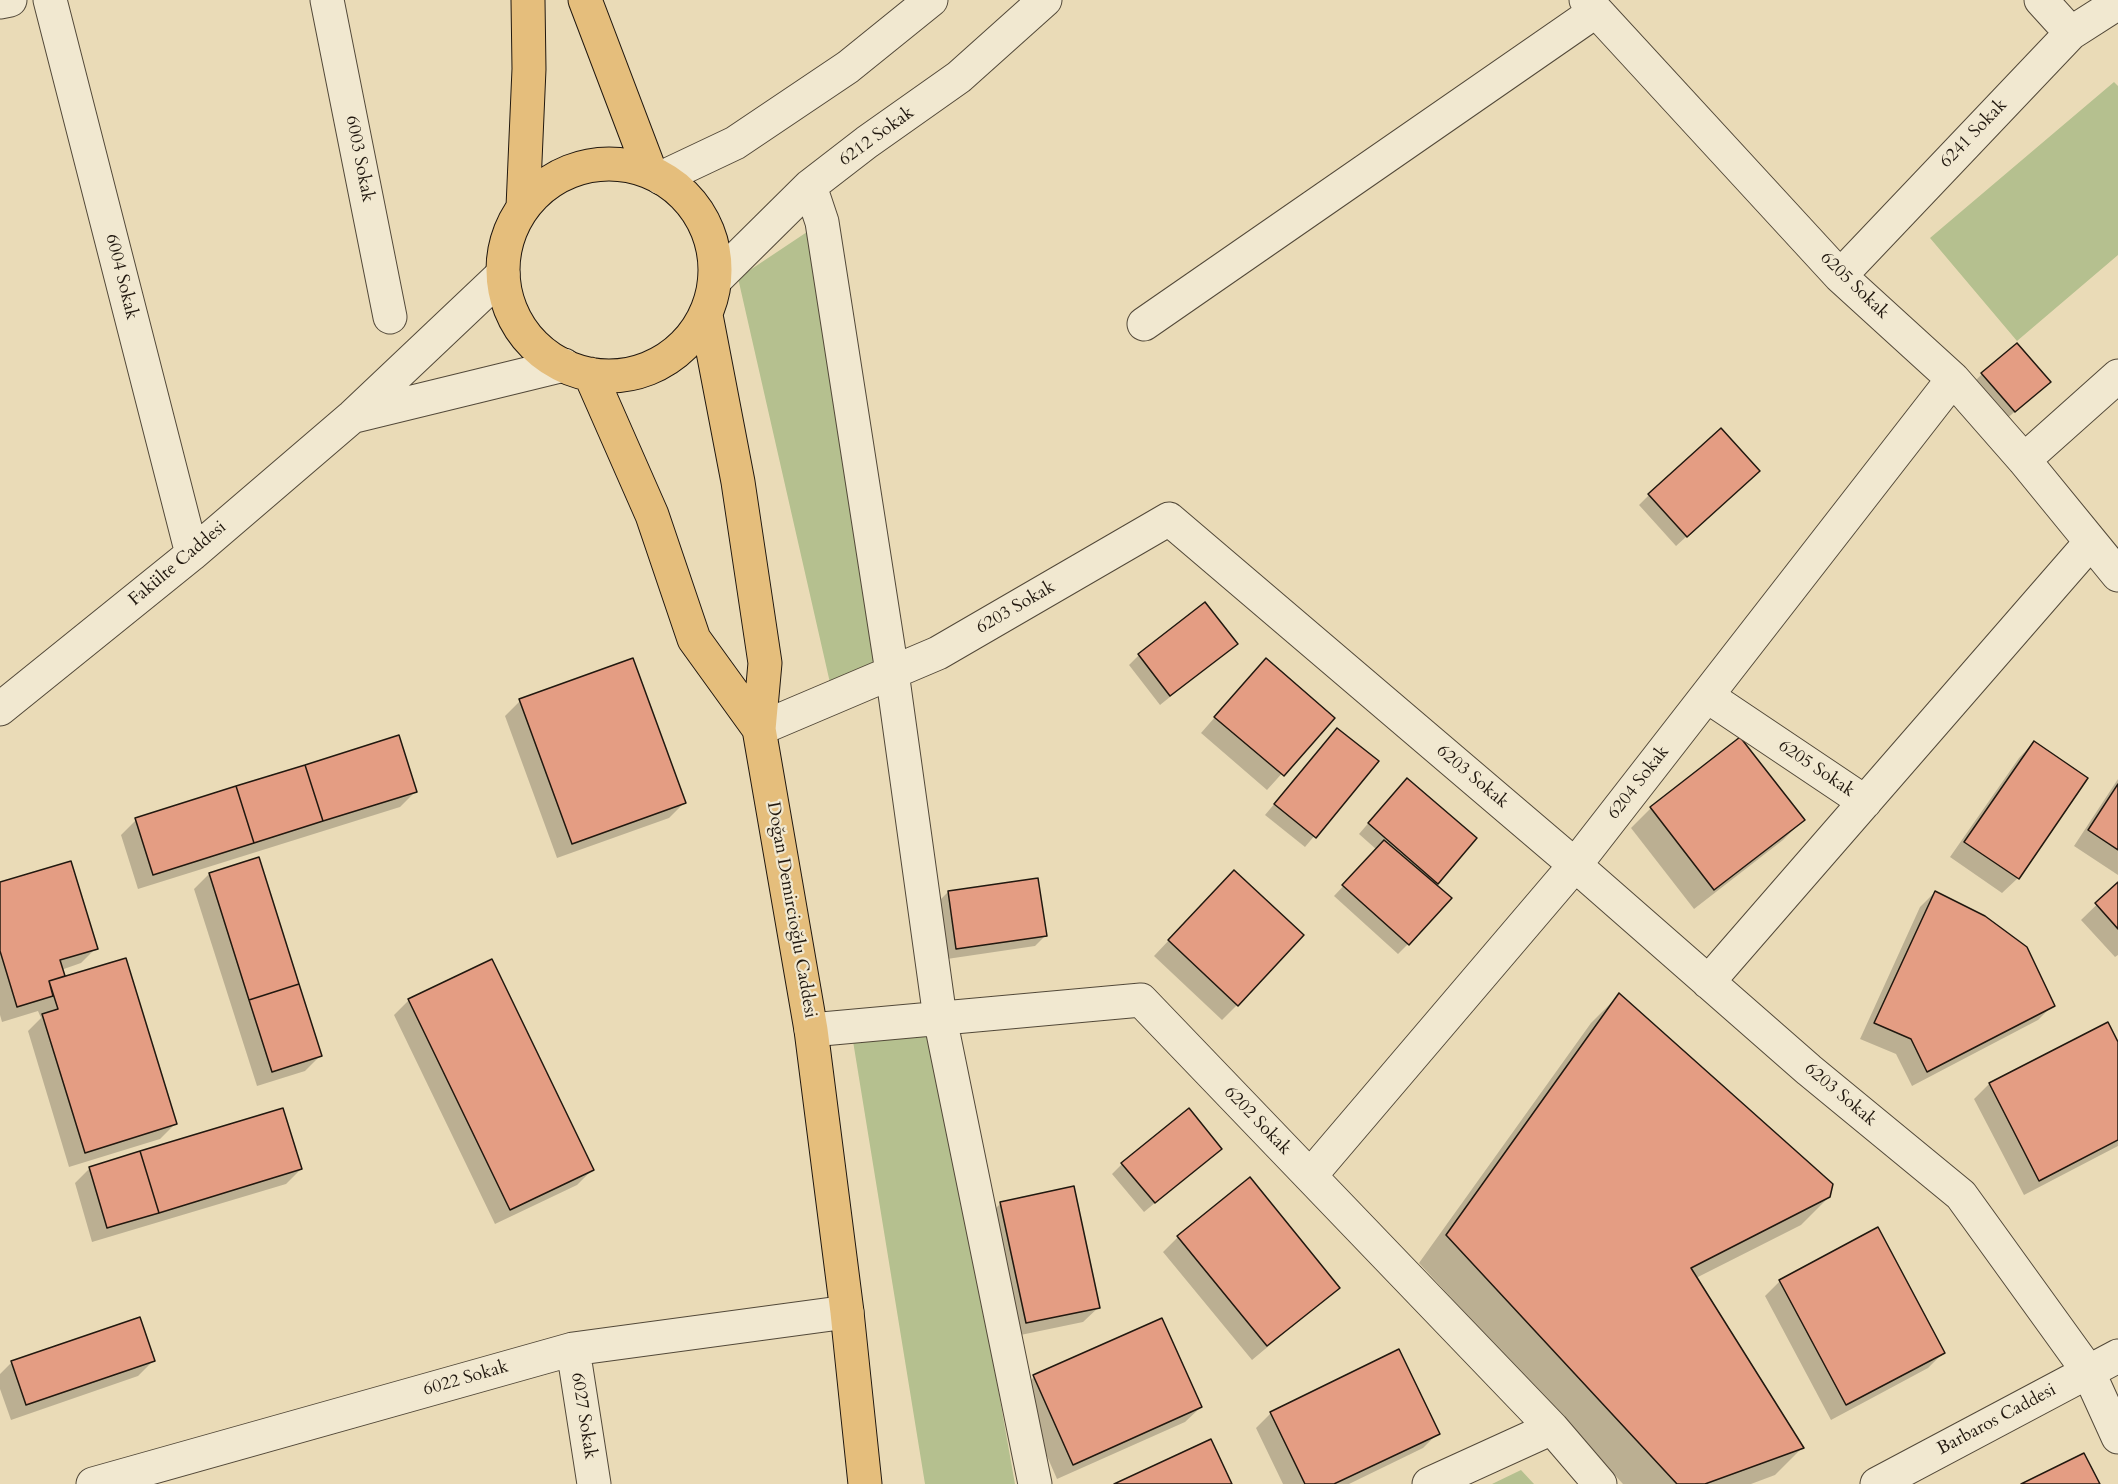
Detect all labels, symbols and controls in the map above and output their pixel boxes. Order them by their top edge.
street label: 6241 Sokak [1936,95,2012,173]
street label: 6212 Sokak [835,103,919,171]
street label: 6003 Sokak [340,114,378,204]
street label: 6004 Sokak [100,232,142,322]
street label: 6205 Sokak [1815,248,1893,324]
street label: Fakülte Caddesi [125,517,231,611]
street label: 6203 Sokak [973,577,1059,639]
street label: 6205 Sokak [1774,736,1858,802]
street label: 6203 Sokak [1432,741,1512,813]
street label: 6204 Sokak [1604,742,1674,824]
street label: Doğan Demircioğlu Caddesi [761,800,821,1020]
street label: 6203 Sokak [1800,1059,1880,1131]
street label: 6202 Sokak [1219,1082,1295,1160]
street label: 6022 Sokak [421,1357,511,1401]
street label: 6027 Sokak [565,1371,601,1461]
street label: Barbaros Caddesi [1934,1380,2060,1460]

